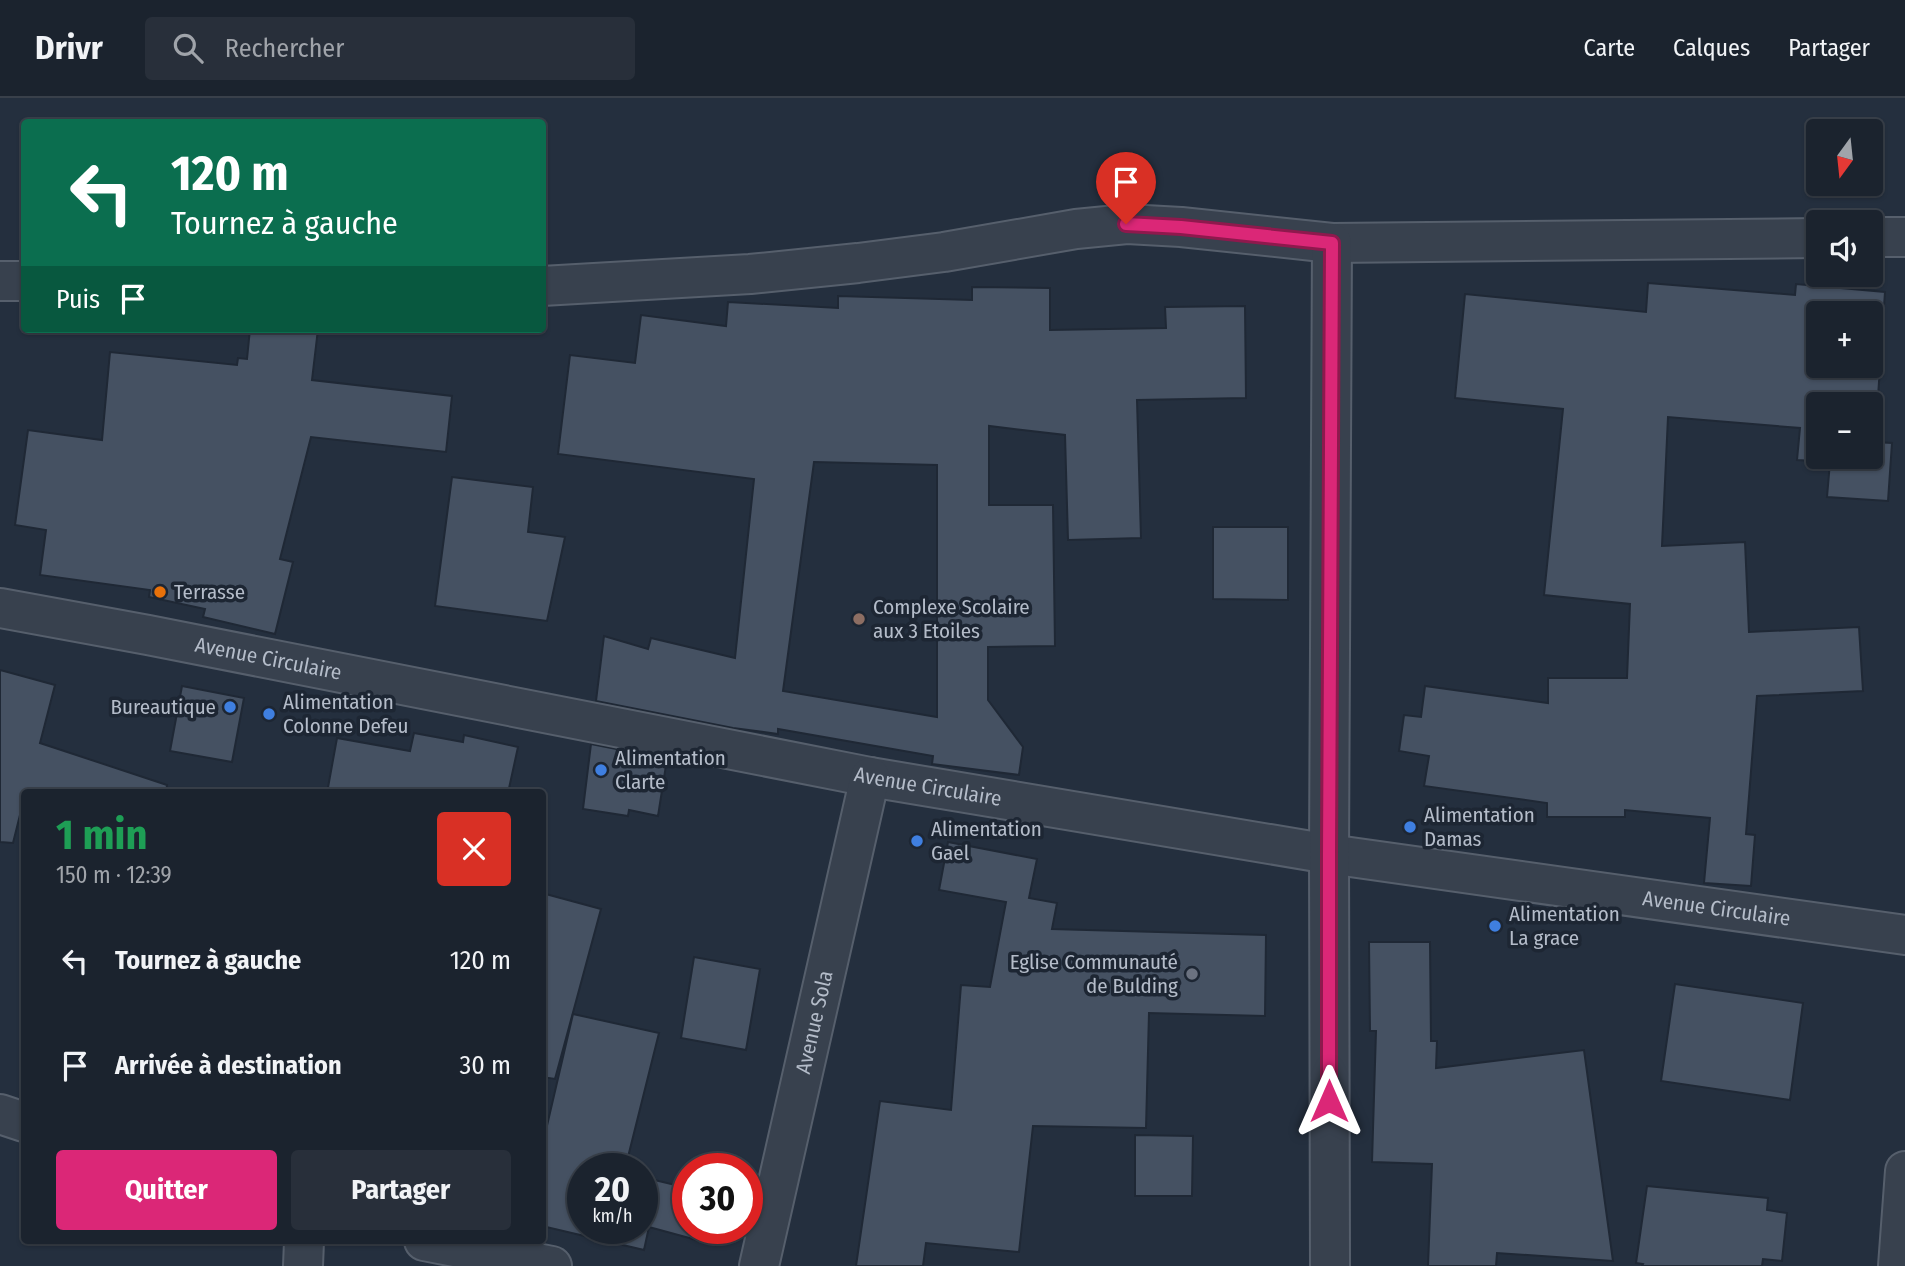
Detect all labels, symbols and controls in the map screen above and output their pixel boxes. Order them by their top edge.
search box [145,17,635,80]
text: Drivr [35,28,103,68]
icon: search [169,29,207,67]
text: Rechercher [225,33,344,64]
text: Carte [1584,34,1635,62]
text: Calques [1673,34,1750,62]
text: Partager [1788,34,1870,62]
north arrow [1806,119,1883,196]
map controls [1806,119,1883,469]
text: 120 m [171,144,289,203]
icon: left [56,147,147,238]
pin [1096,152,1156,224]
icon: arrive [1107,163,1145,201]
text: Tournez à gauche [171,204,398,242]
button: sound [1806,210,1883,287]
icon: arrive [114,280,152,318]
text: Puis [56,284,100,315]
button: + [1806,301,1883,378]
button: − [1806,392,1883,469]
place label: Terrasse [174,579,245,605]
marker: Terrasse [152,584,168,600]
place label: Complexe Scolaire aux 3 Etoiles [873,594,1030,644]
marker: Complexe Scolaire aux 3 Etoiles [851,611,867,627]
street label: Avenue Circulaire [193,632,344,686]
place label: Alimentation Colonne Defeu [283,689,408,739]
place label: Bureautique [111,694,216,720]
marker: Bureautique [222,699,238,715]
marker: Alimentation Colonne Defeu [261,706,277,722]
place label: Alimentation Clarte [615,745,726,795]
street label: Avenue Circulaire [852,761,1003,812]
marker: Alimentation Clarte [593,762,609,778]
place label: Alimentation Damas [1424,802,1535,852]
text: 1 min [56,810,147,860]
button: close [437,812,511,886]
place label: Alimentation Gael [931,816,1042,866]
marker: Alimentation Damas [1402,819,1418,835]
marker: Alimentation Gael [909,833,925,849]
text: 150 m · 12:39 [56,861,172,889]
street label: Avenue Circulaire [1641,885,1792,932]
place label: Alimentation La grace [1509,901,1620,951]
marker: Alimentation La grace [1487,918,1503,934]
icon: left [56,942,94,980]
text: Tournez à gauche [115,945,301,976]
text: 120 m [450,945,511,976]
place label: Eglise Communauté de Bulding [1010,949,1178,999]
marker: Eglise Communauté de Bulding [1184,966,1200,982]
street label: Avenue Sola [790,968,839,1076]
icon: arrive [56,1047,94,1085]
text: Arrivée à destination [115,1050,342,1081]
text: 30 m [460,1050,511,1081]
position arrow [1292,1064,1366,1138]
button: Quitter [56,1150,277,1230]
button: Partager [291,1150,511,1230]
speed limit sign: 30 [672,1153,763,1244]
text: 20 [595,1168,630,1210]
text: km/h [592,1205,633,1227]

